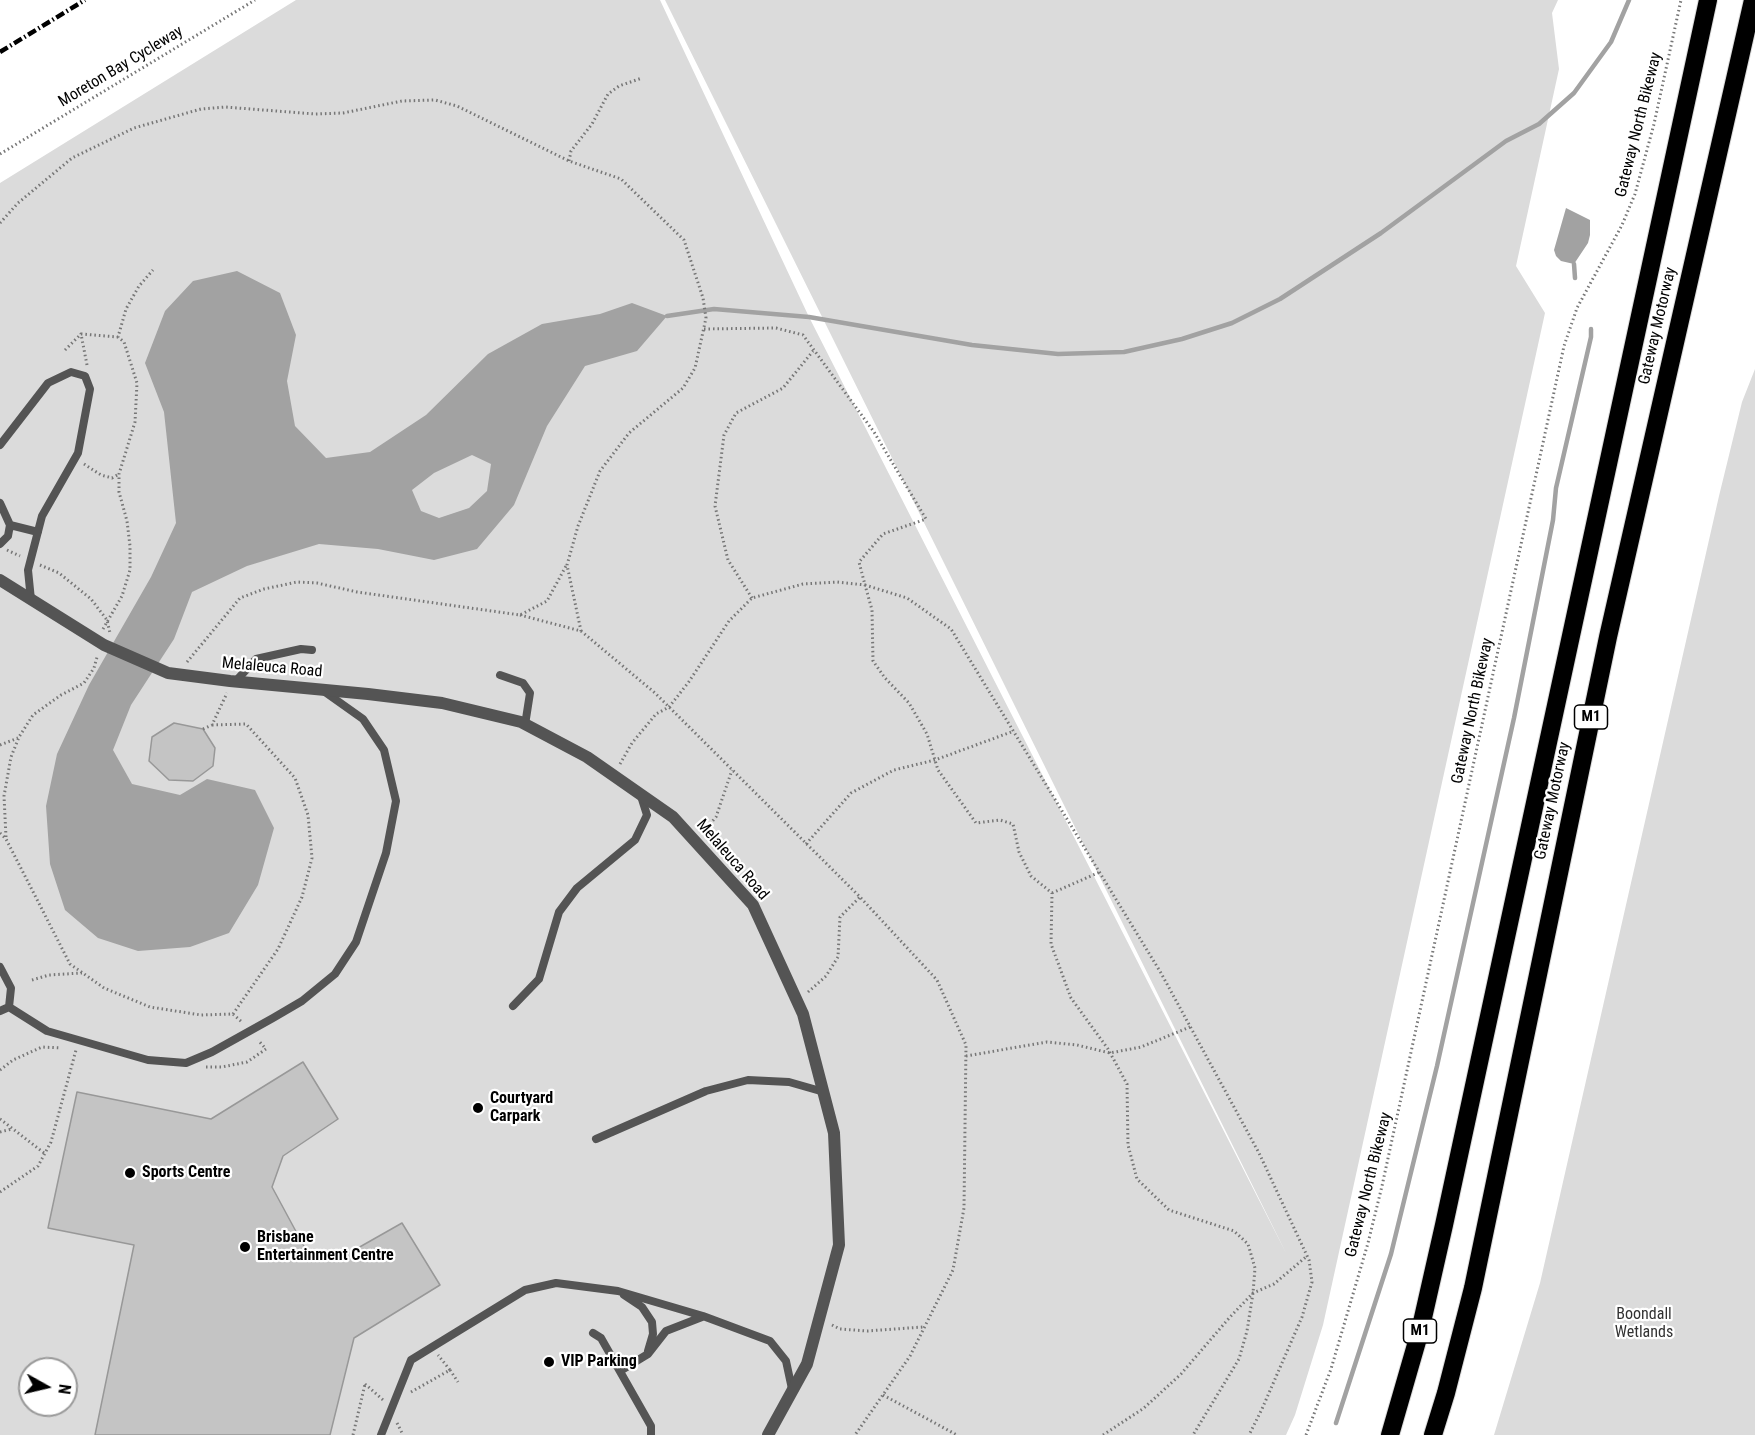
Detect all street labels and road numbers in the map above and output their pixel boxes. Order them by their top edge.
street label: Moreton Bay Cycleway [55,22,187,112]
street label: Gateway North Bikeway [1612,51,1666,199]
street label: Gateway Motorway [1635,265,1681,387]
street label: Gateway North Bikeway [1448,636,1498,786]
street label: Melaleuca Road [221,654,323,682]
road number: M1 [1574,705,1608,729]
street label: Gateway Motorway [1531,740,1575,862]
street label: Melaleuca Road [692,816,772,904]
street label: Gateway North Bikeway [1342,1111,1396,1259]
road number: M1 [1404,1319,1436,1343]

